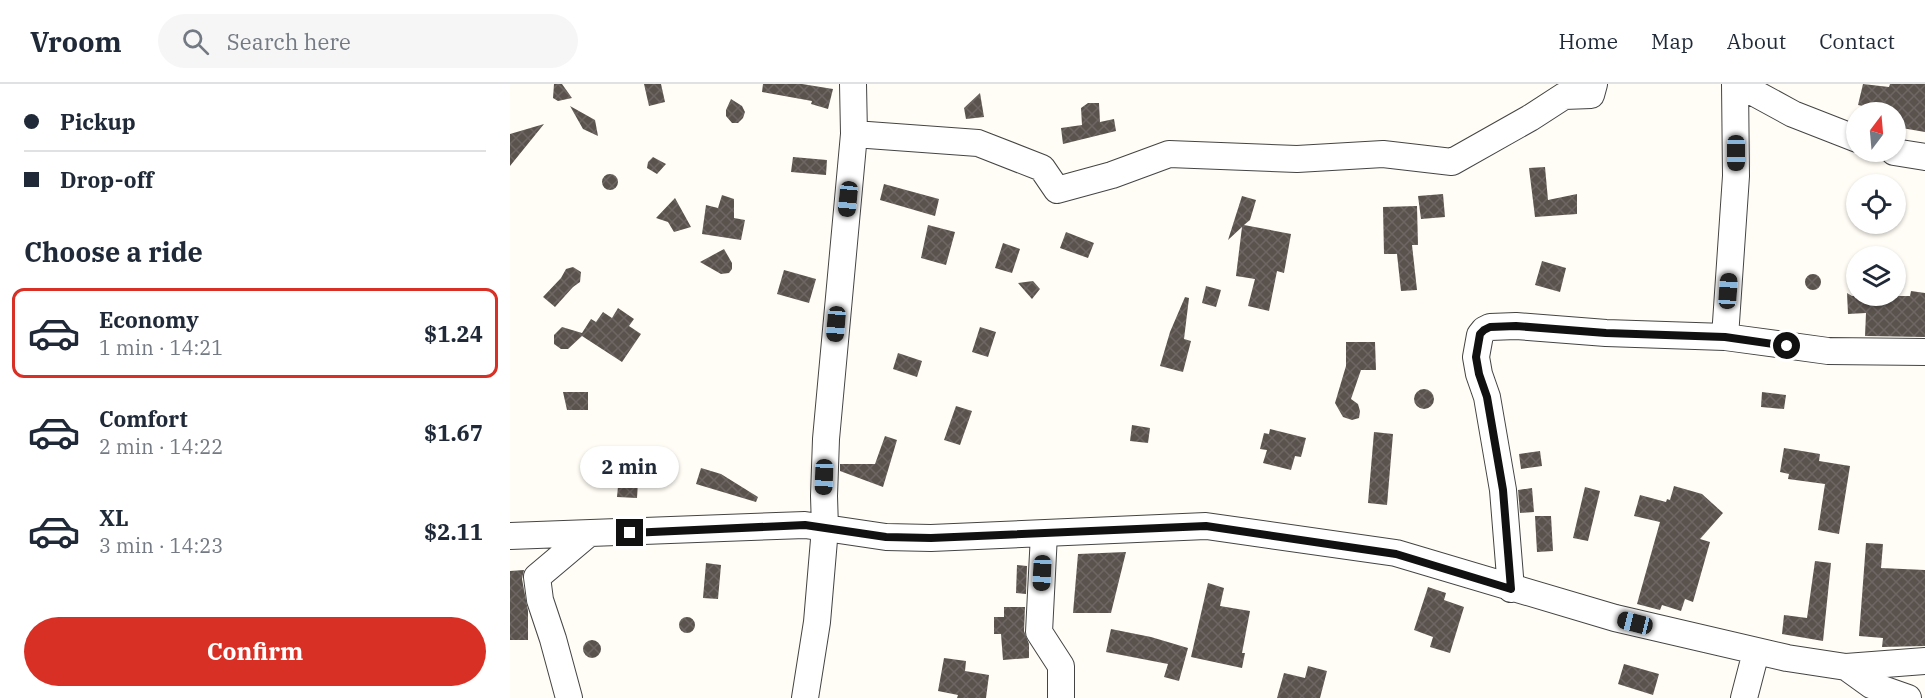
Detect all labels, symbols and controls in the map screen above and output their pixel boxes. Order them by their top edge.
search box [158,14,578,68]
text: Vroom [30,23,122,60]
icon: search [179,25,212,58]
text: Search here [227,27,351,56]
text: Home [1558,27,1618,55]
text: Map [1651,27,1694,55]
text: About [1727,27,1786,55]
text: Contact [1819,27,1895,55]
north arrow [1846,102,1906,162]
map controls [1846,102,1906,306]
text: Pickup [60,107,136,136]
car [1727,135,1745,171]
text: Drop-off [60,165,154,194]
button: locate [1846,174,1906,234]
car [837,180,859,218]
text: Choose a ride [24,234,203,269]
button: layers [1846,246,1906,306]
car [1718,272,1738,310]
text: Economy [99,305,199,334]
car [825,305,847,343]
icon: car [27,306,81,360]
text: $1.24 [424,319,483,348]
route start [1773,332,1800,359]
text: 1 min · 14:21 [99,334,223,361]
text: Comfort [99,404,188,433]
icon: car [27,405,81,459]
text: $1.67 [424,418,483,447]
text: 2 min · 14:22 [99,433,223,460]
callout: 2 min [580,446,680,488]
text: 2 min [602,453,658,480]
car [814,459,834,495]
text: XL [99,503,129,532]
icon: car [27,504,81,558]
text: $2.11 [424,517,483,546]
route end [616,519,643,546]
text: 3 min · 14:23 [99,532,223,559]
car [1032,555,1052,591]
car [1615,610,1655,636]
button: Confirm [24,617,486,686]

